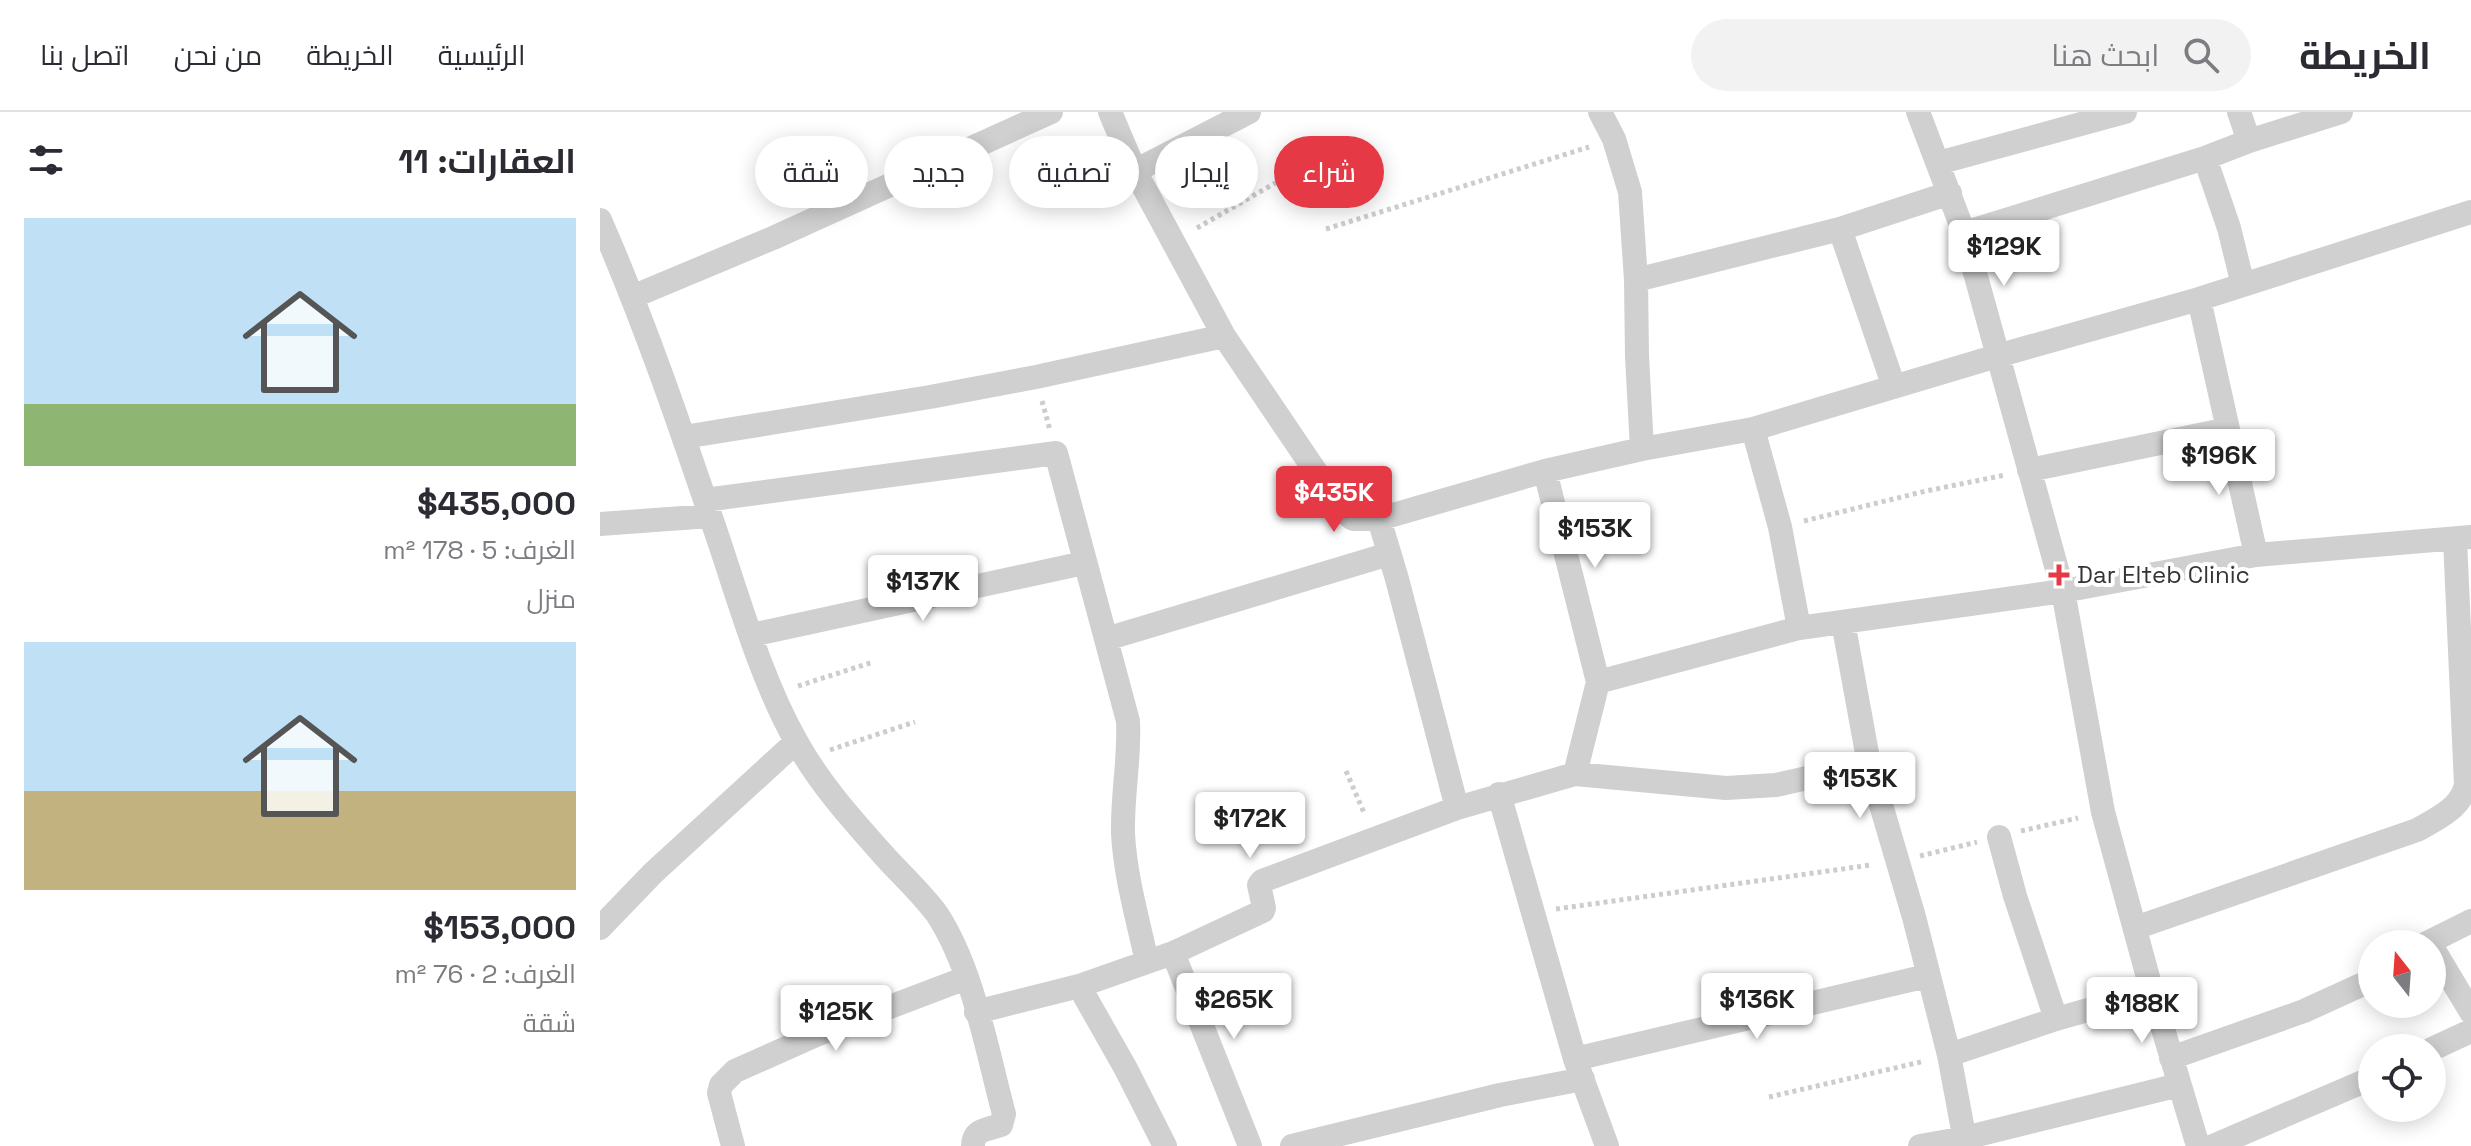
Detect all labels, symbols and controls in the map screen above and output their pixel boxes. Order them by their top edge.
search box [1691,19,2251,91]
text: الخريطة [2299,32,2431,80]
icon: search [2179,33,2223,77]
text: ابحث هنا [2051,36,2159,75]
text: اتصل بنا [40,37,130,73]
text: من نحن [174,37,262,73]
text: الخريطة [306,37,394,73]
text: الرئيسية [438,37,526,73]
chip: شقة [755,136,868,208]
chip: جديد [884,136,993,208]
chip: تصفية [1009,136,1139,208]
chip: إيجار [1155,136,1258,208]
chip: شراء [1274,136,1384,208]
icon: filters [24,138,68,182]
text: العقارات: 11 [398,140,576,183]
pin: $129K [1948,220,2060,288]
text: $129K [1966,229,2042,263]
icon: home [228,270,372,414]
pin: $196K [2163,429,2275,497]
text: $196K [2181,438,2257,472]
pin: $435K [1278,466,1390,534]
text: $435K [1294,475,1374,509]
text: $435,000 [417,482,576,525]
pin: $153K [1539,502,1651,570]
text: $153K [1557,511,1633,545]
text: الغرف: 5 · 178 m² [383,533,576,567]
pin: $137K [867,555,979,623]
place label: Dar Elteb Clinic [2077,559,2250,590]
text: $137K [886,564,960,598]
marker: Dar Elteb Clinic [2048,564,2070,586]
text: منزل [527,582,576,616]
icon: home [228,694,372,838]
pin: $153K [1804,752,1916,820]
text: $153K [1822,761,1898,795]
pin: $172K [1194,792,1306,860]
text: $172K [1213,801,1287,835]
text: $153,000 [423,906,576,949]
north arrow [2358,930,2446,1018]
map controls [2358,930,2446,1122]
text: الغرف: 2 · 76 m² [395,957,576,991]
pin: $265K [1178,973,1290,1041]
pin: $136K [1701,973,1813,1041]
pin: $188K [2086,977,2198,1045]
text: $265K [1194,982,1274,1016]
text: $136K [1719,982,1795,1016]
pin: $125K [780,985,892,1053]
text: $188K [2105,986,2179,1020]
text: $125K [799,994,873,1028]
text: شقة [523,1006,576,1040]
button: locate [2358,1034,2446,1122]

